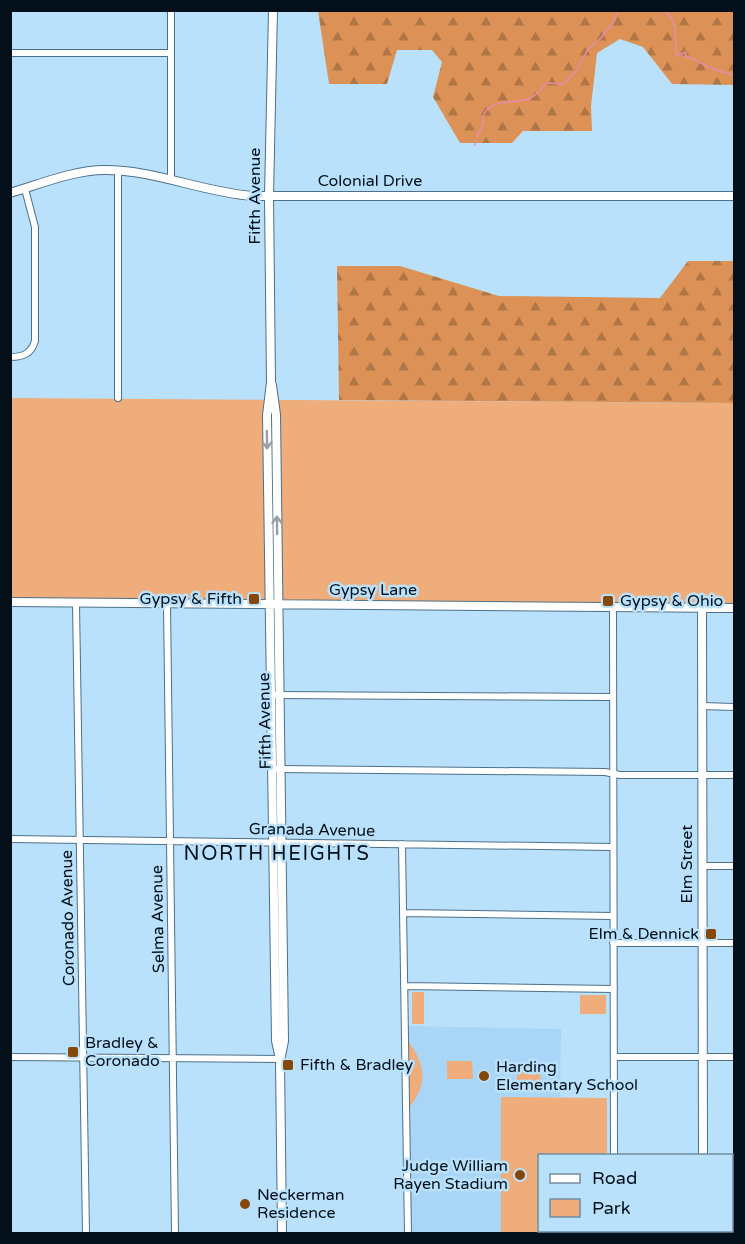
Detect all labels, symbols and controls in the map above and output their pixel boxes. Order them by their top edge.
street label: Fifth Avenue [245,148,265,244]
street label: Colonial Drive [318,171,422,191]
one-way arrow [262,429,273,449]
one-way arrow [271,516,283,536]
street label: Gypsy Lane [329,580,417,600]
place label: Gypsy & Fifth [140,589,242,609]
place label: Gypsy & Ohio [620,591,723,611]
marker: Gypsy & Fifth [247,592,261,606]
marker: Gypsy & Ohio [601,594,615,608]
street label: Fifth Avenue [254,672,276,770]
street label: Granada Avenue [249,819,375,841]
street label: Elm Street [677,825,697,903]
district label: NORTH HEIGHTS [184,842,370,866]
street label: Coronado Avenue [57,850,79,986]
street label: Selma Avenue [147,865,169,973]
place label: Elm & Dennick [589,924,699,944]
marker: Elm & Dennick [704,927,718,941]
place label: Bradley & Coronado [85,1033,160,1071]
marker: Bradley & Coronado [66,1045,80,1059]
place label: Fifth & Bradley [300,1055,414,1075]
place label: Harding Elementary School [496,1057,638,1095]
marker: Fifth & Bradley [281,1058,295,1072]
marker: Harding Elementary School [477,1069,491,1083]
legend [538,1154,733,1232]
place label: Judge William Rayen Stadium [393,1156,508,1194]
text: Road [592,1167,637,1189]
marker: Judge William Rayen Stadium [513,1168,527,1182]
place label: Neckerman Residence [257,1185,344,1223]
marker: Neckerman Residence [238,1197,252,1211]
text: Park [592,1197,631,1219]

